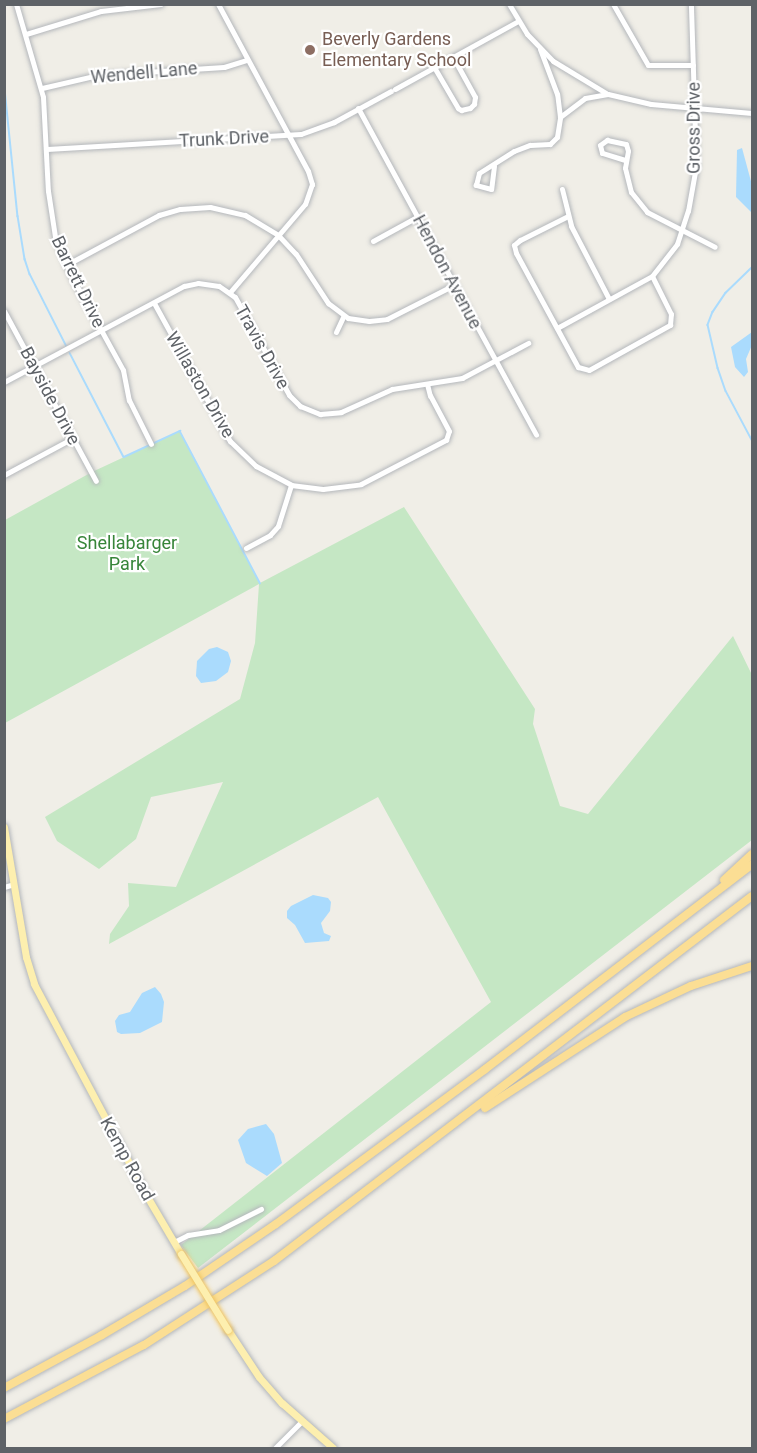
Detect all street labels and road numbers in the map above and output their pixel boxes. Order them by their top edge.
street label: Wendell Lane [90,58,198,88]
street label: Gross Drive [683,82,705,174]
street label: Trunk Drive [178,126,270,152]
street label: Hendon Avenue [408,211,486,333]
street label: Barrett Drive [47,233,109,331]
street label: Travis Drive [230,301,294,393]
street label: Willaston Drive [161,328,239,442]
street label: Bayside Drive [15,343,85,449]
street label: Kemp Road [95,1113,159,1205]

